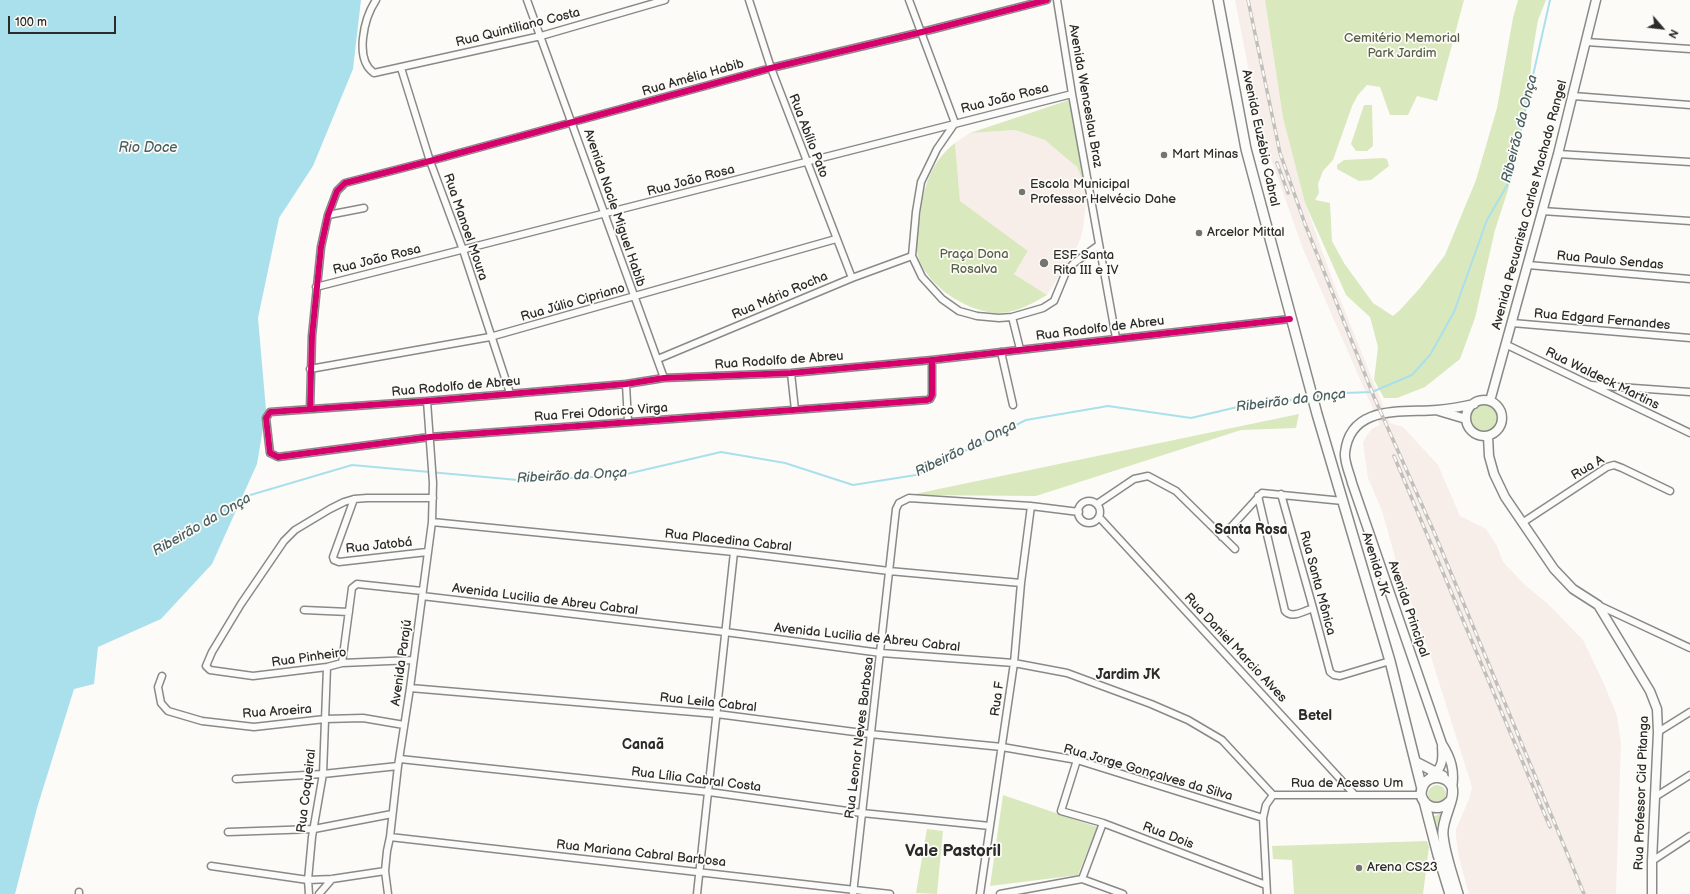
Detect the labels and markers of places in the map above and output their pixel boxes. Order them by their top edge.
place label: Mart Minas [1172,147,1238,163]
marker: Mart Minas [1159,150,1169,160]
place label: Escola Municipal Professor Helvécio Dahe [1030,177,1176,208]
marker: Escola Municipal Professor Helvécio Dahe [1017,187,1027,197]
place label: Arcelor Mittal [1207,225,1285,241]
marker: Arcelor Mittal [1194,228,1204,238]
place label: ESF Santa Rita III e IV [1053,248,1119,279]
marker: ESF Santa Rita III e IV [1038,257,1050,269]
place label: Arena CS23 [1367,860,1438,876]
marker: Arena CS23 [1354,863,1364,873]

